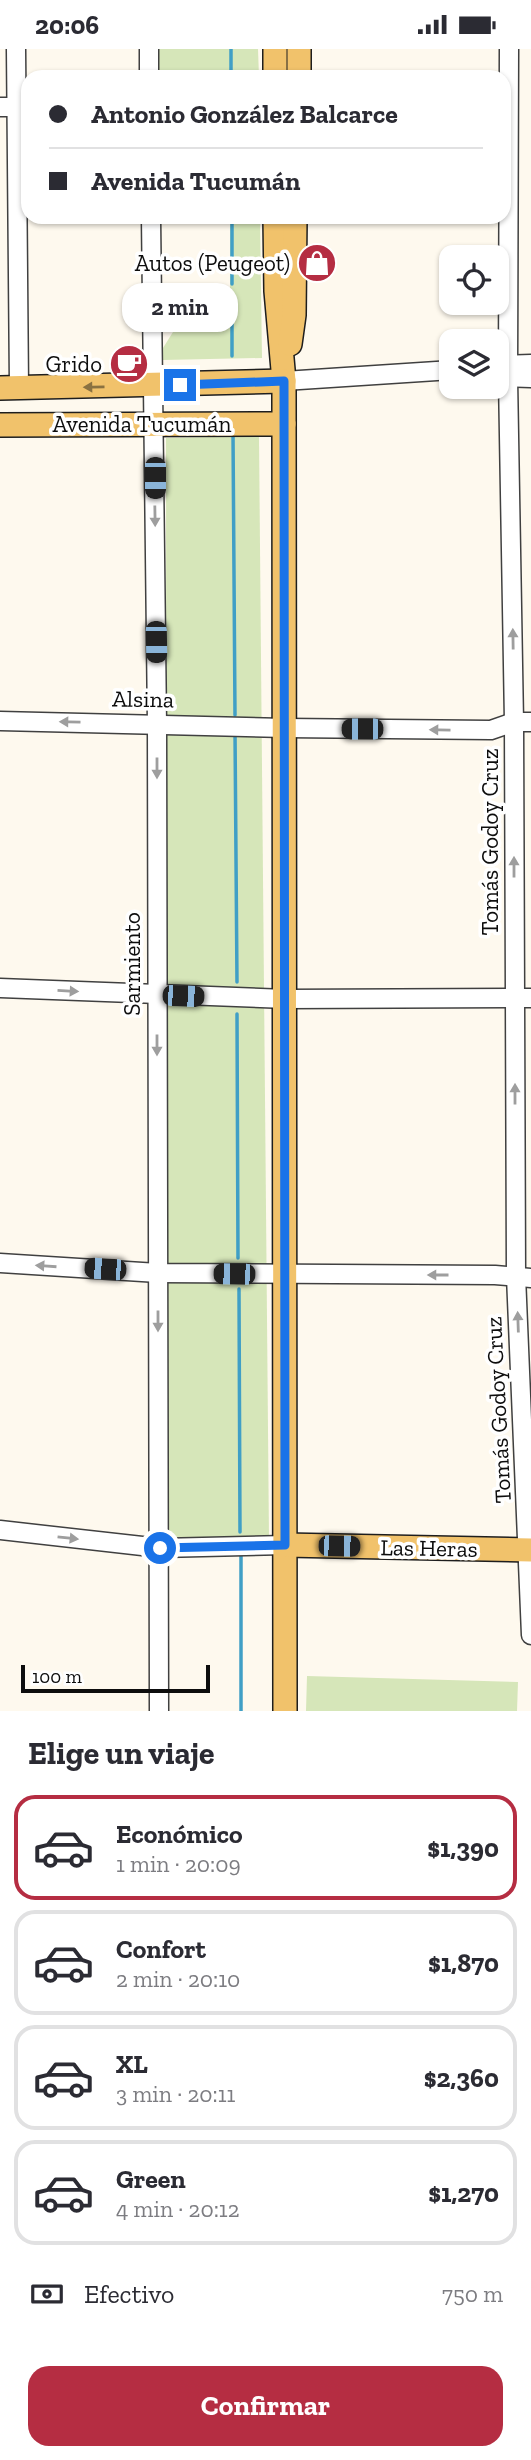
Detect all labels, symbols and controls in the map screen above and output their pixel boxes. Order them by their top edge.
text: 20:06 [35,9,99,41]
text: Antonio González Balcarce [91,98,398,130]
text: Avenida Tucumán [91,165,300,197]
shop icon: Autos (Peugeot) [296,242,338,284]
map controls [439,245,509,399]
button: locate [439,245,509,315]
place label: Autos (Peugeot) [135,249,290,277]
callout: 2 min [122,283,238,333]
text: 2 min [151,293,209,321]
button: layers [439,329,509,399]
cafe icon: Grido [108,343,150,385]
place label: Grido [46,350,102,378]
route end [164,369,196,401]
one-way arrow [82,381,104,393]
street label: Avenida Tucumán [53,410,231,438]
car [145,457,166,499]
one-way arrow [149,505,161,527]
car [146,621,167,663]
one-way arrow [507,628,518,650]
street label: Alsina [112,684,174,714]
one-way arrow [59,716,81,728]
car [342,719,384,740]
one-way arrow [428,724,450,736]
street label: Tomás Godoy Cruz [476,748,504,936]
one-way arrow [151,757,163,779]
one-way arrow [508,855,520,877]
street label: Sarmiento [118,912,146,1016]
car [162,985,205,1007]
one-way arrow [57,986,79,997]
one-way arrow [151,1034,163,1056]
one-way arrow [509,1083,521,1105]
car [84,1257,127,1281]
one-way arrow [34,1260,56,1271]
car [213,1263,256,1285]
one-way arrow [427,1269,449,1281]
one-way arrow [152,1310,164,1332]
one-way arrow [513,1310,524,1332]
street label: Tomás Godoy Cruz [479,1316,517,1504]
one-way arrow [57,1532,79,1543]
route start [144,1532,176,1564]
street label: Las Heras [380,1533,478,1563]
car [318,1535,361,1557]
scale bar [21,1662,210,1694]
text: 100 m [32,1665,82,1688]
text: Elige un viaje [28,1734,215,1772]
icon: car [32,1816,95,1879]
text: Económico [116,1818,243,1850]
text: $1,390 [427,1832,499,1864]
text: 1 min · 20:09 [116,1850,241,1878]
icon: car [32,1931,95,1994]
text: Confort [116,1933,206,1965]
text: $1,870 [428,1947,499,1979]
text: 2 min · 20:10 [116,1965,240,1993]
icon: car [32,2046,95,2109]
text: XL [116,2048,148,2080]
text: $2,360 [424,2062,499,2094]
text: 3 min · 20:11 [116,2080,235,2108]
icon: car [32,2161,95,2224]
text: Green [116,2163,186,2195]
text: $1,270 [428,2177,499,2209]
text: 4 min · 20:12 [116,2195,240,2223]
icon: cash [28,2275,66,2313]
text: Efectivo [84,2278,174,2310]
text: 750 m [442,2280,503,2308]
button: Confirmar [28,2366,503,2446]

